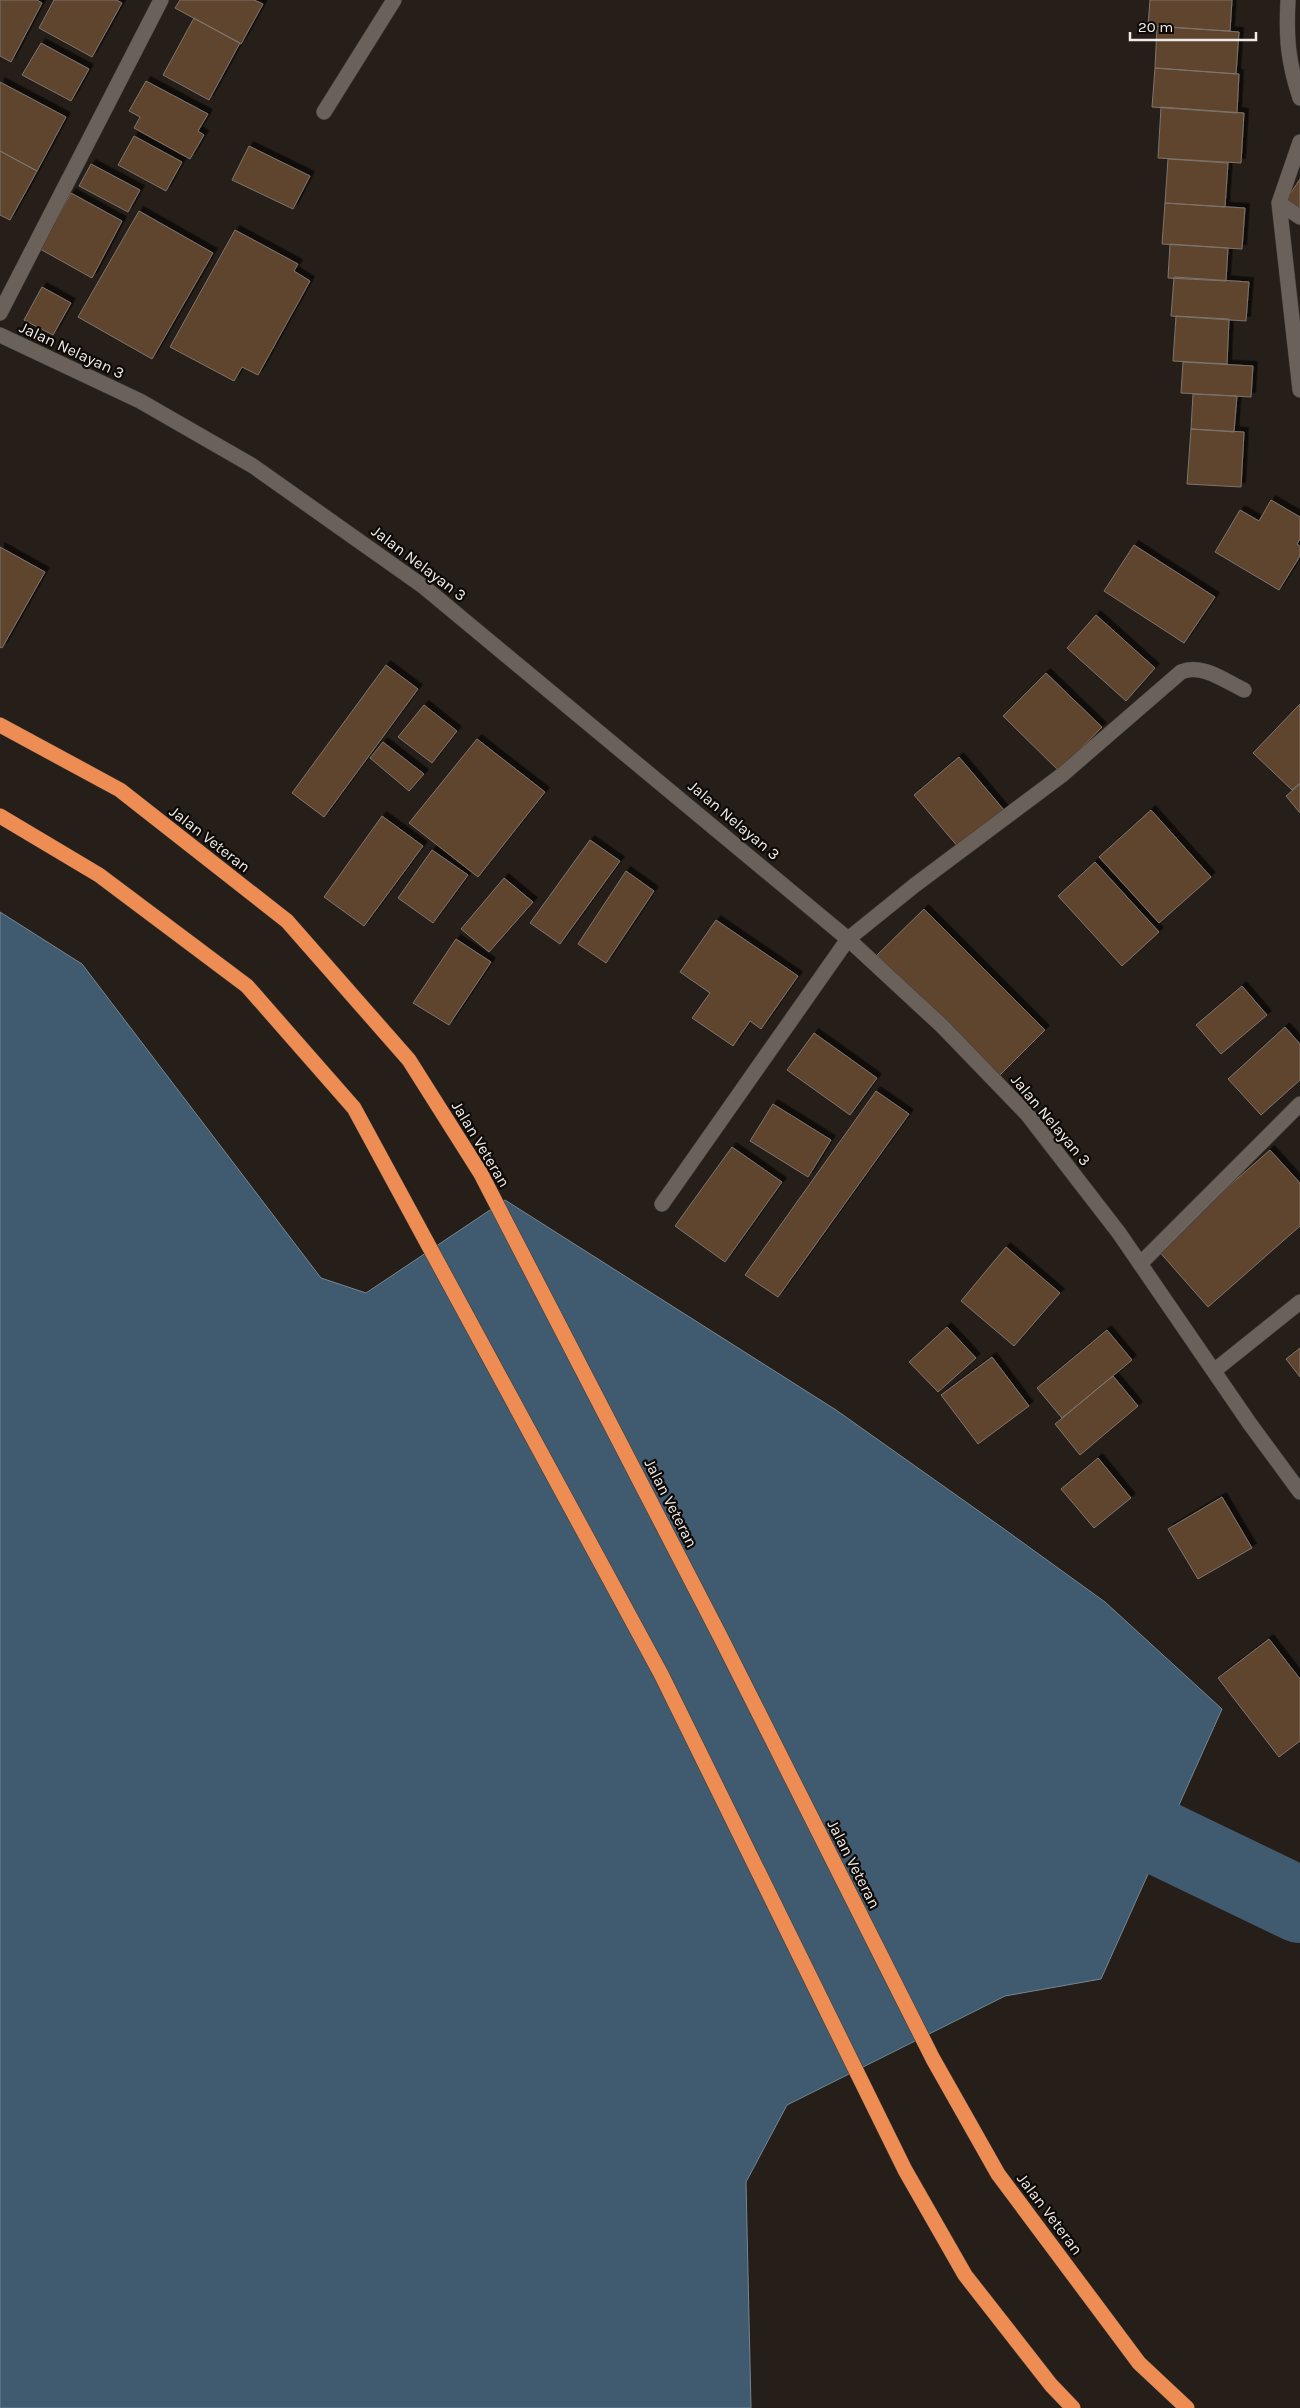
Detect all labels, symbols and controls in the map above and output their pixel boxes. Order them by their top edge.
scale bar [1130,10,1256,42]
text: 20 m [1138,18,1173,36]
street label: Jalan Nelayan 3 [16,317,128,383]
street label: Jalan Nelayan 3 [368,521,470,605]
street label: Jalan Nelayan 3 [684,776,784,864]
street label: Jalan Veteran [166,802,254,876]
street label: Jalan Nelayan 3 [1007,1070,1095,1170]
street label: Jalan Veteran [448,1097,514,1191]
street label: Jalan Veteran [640,1455,702,1551]
street label: Jalan Veteran [823,1816,885,1912]
street label: Jalan Veteran [1013,2169,1087,2259]

